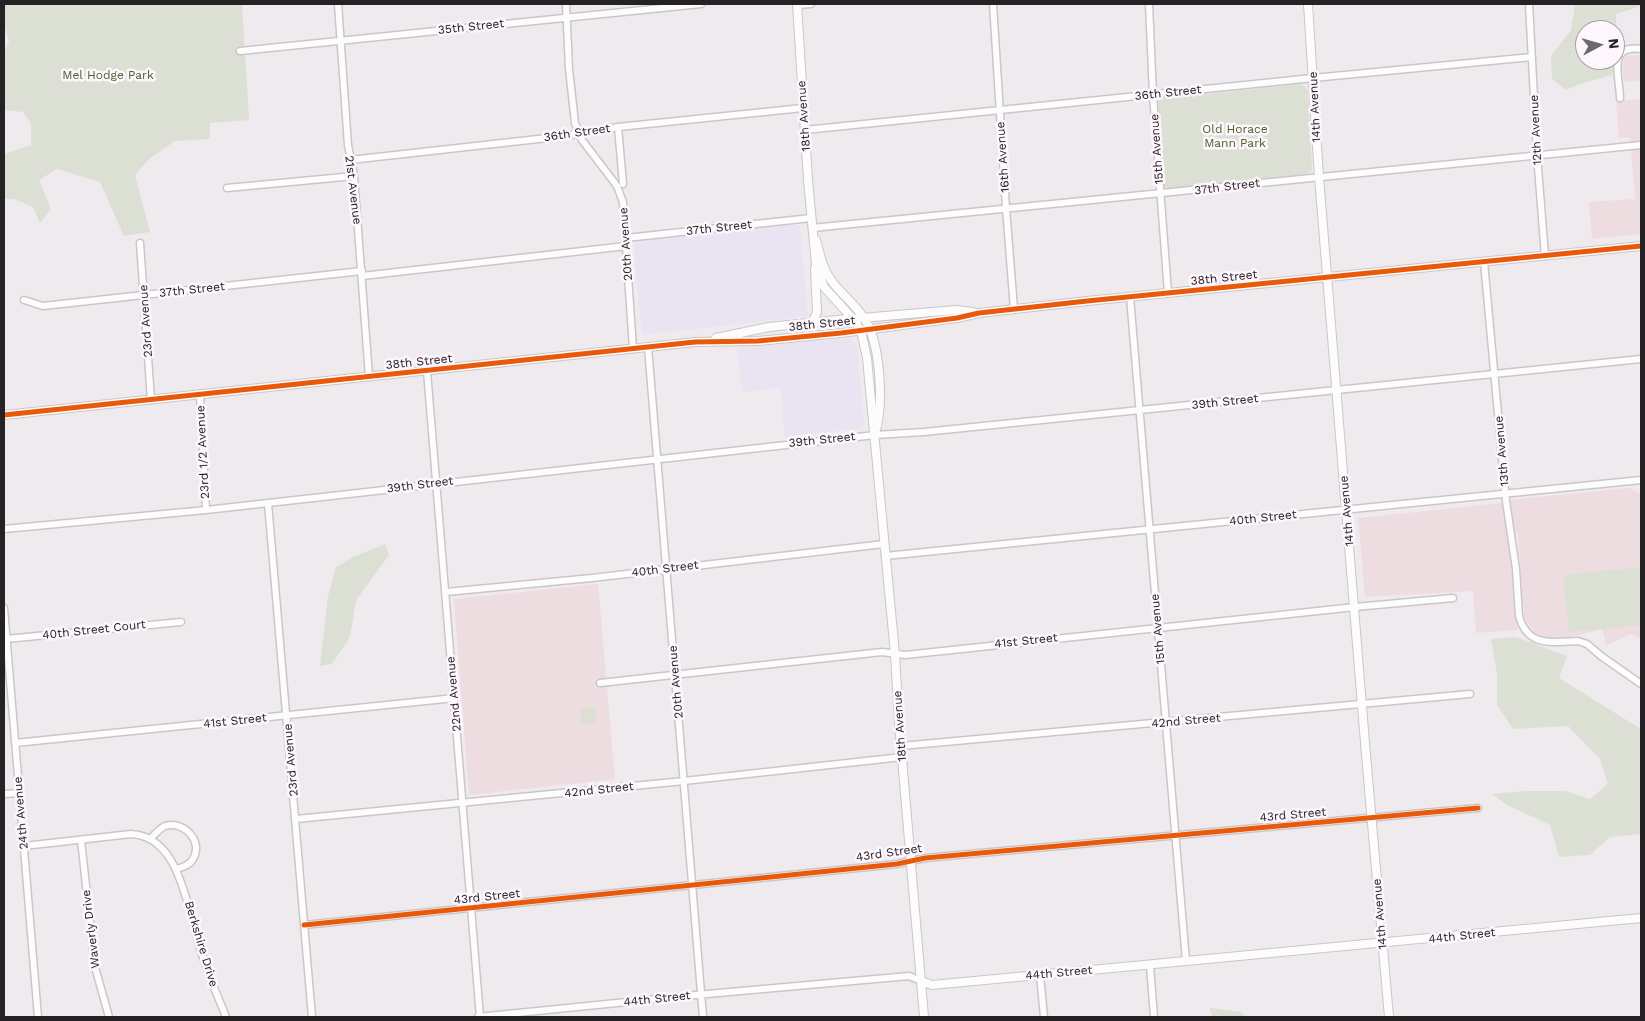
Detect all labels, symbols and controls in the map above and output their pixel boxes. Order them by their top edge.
street label: 35th Street [437,16,505,38]
north arrow [1575,20,1625,70]
text: N [1605,38,1622,50]
park label: Mel Hodge Park [62,68,154,82]
street label: 14th Avenue [1306,71,1324,143]
street label: 18th Avenue [794,80,814,152]
street label: 36th Street [1134,82,1202,104]
street label: 12th Avenue [1527,94,1545,166]
street label: 15th Avenue [1147,113,1167,185]
street label: 36th Street [543,121,611,145]
street label: 16th Avenue [993,121,1013,193]
park label: Old Horace Mann Park [1202,122,1268,150]
street label: 21st Avenue [342,155,364,225]
street label: 37th Street [1193,176,1261,198]
street label: 20th Avenue [616,207,636,281]
street label: 37th Street [685,217,753,239]
street label: 38th Street [1190,267,1258,289]
street label: 37th Street [158,279,226,301]
street label: 23rd Avenue [136,284,156,358]
street label: 38th Street [788,313,856,335]
street label: 38th Street [385,351,453,373]
street label: 39th Street [1191,391,1259,413]
street label: 23rd 1/2 Avenue [193,405,213,499]
street label: 13th Avenue [1492,415,1512,487]
street label: 39th Street [788,429,856,451]
street label: 39th Street [386,474,454,496]
street label: 14th Avenue [1337,475,1357,547]
street label: 40th Street [1229,507,1297,529]
street label: 40th Street [631,558,699,580]
street label: 15th Avenue [1148,593,1168,665]
street label: 40th Street Court [42,617,146,643]
street label: 41st Street [994,631,1058,651]
street label: 20th Avenue [666,645,686,719]
street label: 22nd Avenue [444,656,464,732]
street label: 18th Avenue [890,690,910,762]
street label: 41st Street [203,711,267,731]
street label: 42nd Street [1151,711,1221,731]
street label: 23rd Avenue [281,723,301,797]
street label: 24th Avenue [11,776,31,850]
street label: 42nd Street [564,779,634,801]
street label: 43rd Street [1259,805,1327,825]
street label: 43rd Street [855,841,923,865]
street label: 14th Avenue [1370,878,1390,950]
street label: 43rd Street [453,886,521,908]
street label: Waverly Drive [79,889,103,969]
street label: Berkshire Drive [181,899,221,989]
street label: 44th Street [1428,925,1496,947]
street label: 44th Street [1025,963,1093,983]
street label: 44th Street [623,988,691,1010]

